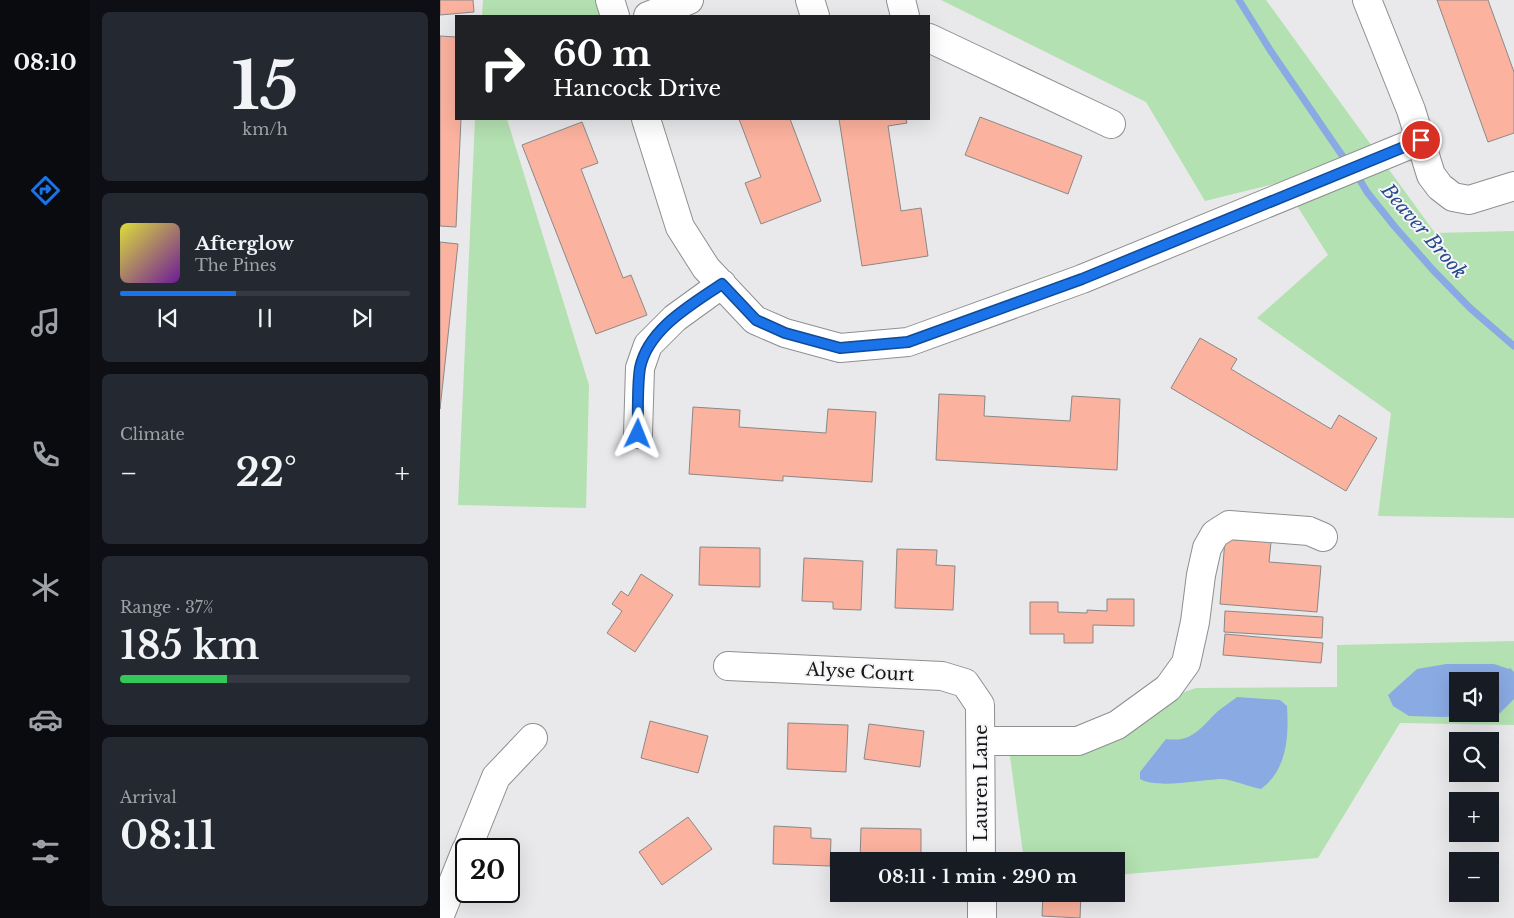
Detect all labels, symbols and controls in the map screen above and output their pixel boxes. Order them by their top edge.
text: 60 m [553,32,651,75]
icon: right [470,35,535,100]
text: 15 [231,46,299,127]
text: 08:10 [13,49,77,76]
text: Hancock Drive [553,75,721,102]
text: km/h [242,119,288,139]
pin [1400,119,1442,161]
icon: arrive [1407,126,1435,154]
icon: directions [28,173,63,208]
water label: Beaver Brook [1376,178,1471,283]
text: Afterglow [195,232,294,255]
text: The Pines [195,255,277,275]
icon: previous [154,304,182,332]
icon: pause [251,304,279,332]
icon: next [348,304,376,332]
icon: music [28,305,63,340]
position arrow [611,407,663,459]
text: Climate [120,424,185,444]
icon: phone [28,437,63,472]
text: 22° [235,449,297,496]
text: − [120,456,138,491]
text: + [395,456,410,491]
icon: climate [28,570,63,605]
text: Range · 37% [120,597,214,617]
text: 185 km [120,622,259,669]
street label: Alyse Court [804,658,915,686]
map controls [1449,672,1499,902]
button: sound [1449,672,1499,722]
icon: car [28,702,63,737]
street label: Lauren Lane [970,724,992,842]
button: search [1449,732,1499,782]
text: Arrival [120,787,177,807]
button: + [1449,792,1499,842]
text: 08:11 [120,812,216,859]
icon: filters [28,834,63,869]
speed limit sign: 20 [455,838,520,903]
button: − [1449,852,1499,902]
text: 08:11 · 1 min · 290 m [878,865,1077,888]

